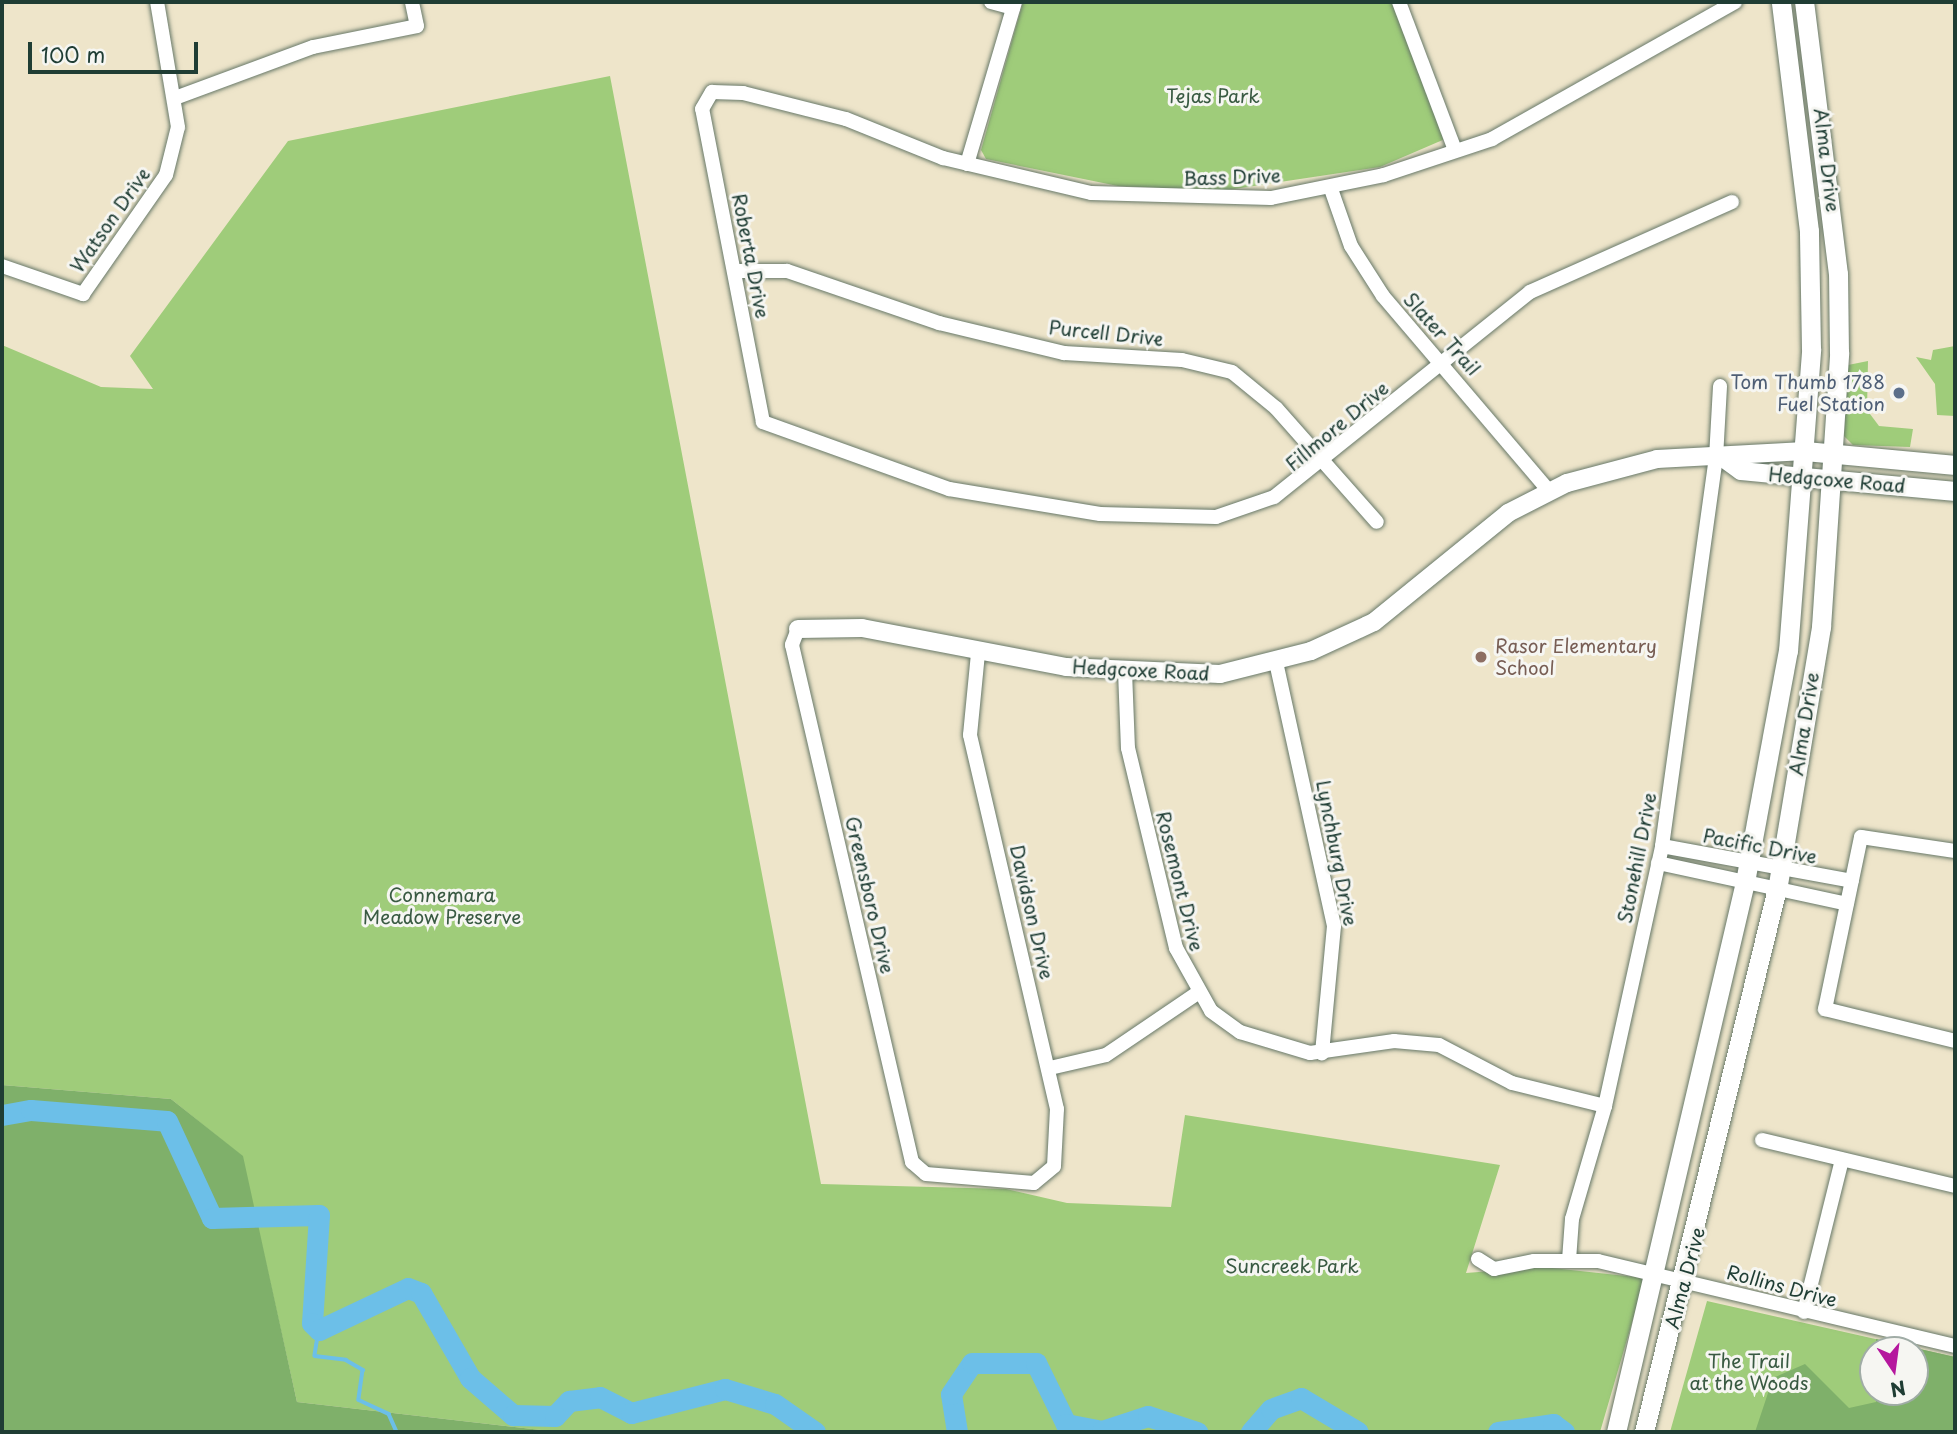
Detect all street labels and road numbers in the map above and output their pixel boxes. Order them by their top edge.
street label: Alma Drive [1809,107,1845,213]
street label: Watson Drive [65,163,155,277]
street label: Bass Drive [1183,164,1281,190]
street label: Roberta Drive [728,191,774,321]
street label: Slater Trail [1399,288,1485,380]
street label: Purcell Drive [1047,316,1165,350]
street label: Fillmore Drive [1281,376,1393,476]
street label: Hedgcoxe Road [1767,463,1907,497]
street label: Hedgcoxe Road [1072,655,1210,685]
street label: Alma Drive [1785,671,1823,777]
street label: Lynchburg Drive [1312,778,1362,928]
street label: Stonehill Drive [1613,790,1661,926]
street label: Rosemont Drive [1152,808,1208,954]
street label: Greensboro Drive [841,814,899,976]
street label: Pacific Drive [1701,824,1819,868]
street label: Davidson Drive [1006,843,1058,981]
street label: Alma Drive [1660,1225,1710,1331]
street label: Rollins Drive [1724,1260,1840,1312]

